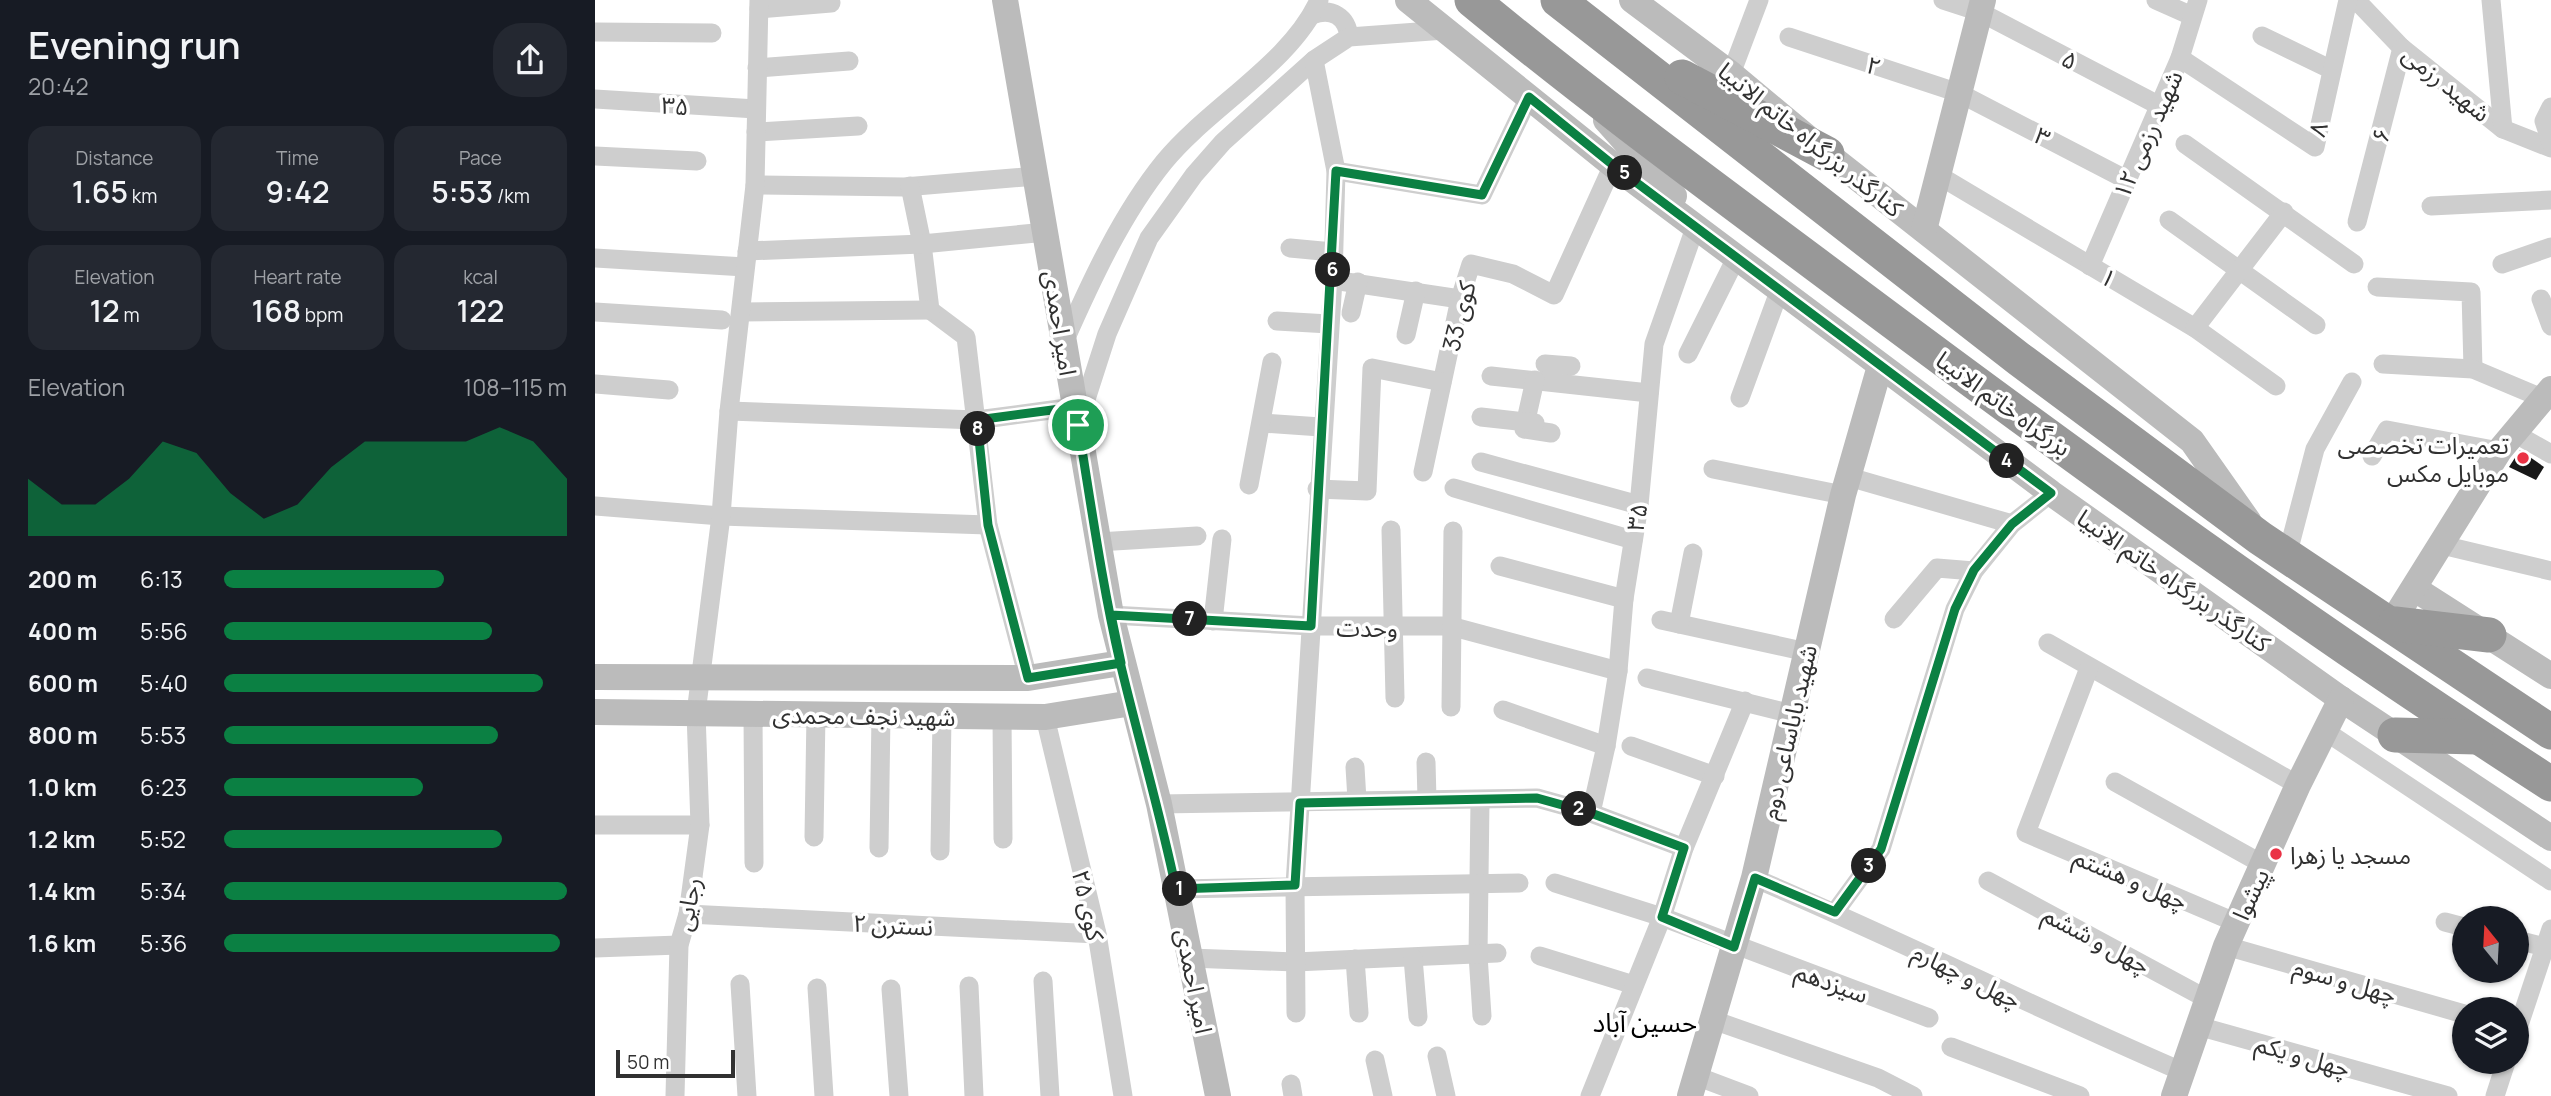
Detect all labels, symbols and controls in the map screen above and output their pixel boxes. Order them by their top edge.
text: Evening run [28,18,241,70]
button: share [493,23,567,97]
street label: شهید رزمی [2396,37,2498,129]
street label: ۵ [2056,41,2084,77]
street label: ۲ [1862,47,1886,83]
street label: کنارگذر بزرگراه خاتم الانبیا [1710,54,1911,226]
street label: شهید رزمی ۱۲ [2104,65,2190,203]
text: 20:42 [28,70,89,102]
street label: ۳۵ [660,88,690,122]
street label: ۳ [2029,118,2057,154]
street label: ۸ [2299,118,2335,140]
street label: ۶ [2362,124,2398,146]
text: Distance [76,145,153,171]
text: Time [276,145,319,171]
text: Pace [459,145,502,171]
pin: 5 [1607,156,1643,190]
text: 5 [1619,159,1630,185]
text: 1.65 [72,171,128,212]
text: 9:42 [265,171,330,212]
text: 5:53 [431,171,493,212]
text: km [128,183,157,209]
text: /km [493,183,530,209]
pin: 6 [1315,252,1351,288]
text: 6 [1327,256,1338,282]
street label: ۱ [2095,259,2123,295]
text: Elevation [74,264,155,290]
text: Heart rate [253,264,342,290]
text: kcal [463,264,498,290]
street label: امیر احمدی [1036,268,1086,378]
street label: کوی 33 [1433,277,1483,354]
text: 12 [89,290,120,331]
text: 168 [252,290,301,331]
text: 122 [457,290,504,331]
text: m [120,302,140,328]
text: bpm [301,302,343,328]
street label: بزرگراه خاتم الانبیا [1929,343,2078,465]
text: Elevation [28,371,125,403]
text: 108–115 m [463,371,567,403]
pin [1048,395,1108,455]
icon: arrive [1059,406,1097,444]
pin: 8 [961,412,995,446]
text: 8 [972,415,983,441]
place label: تعمیرات تخصصی موبایل مکس [2338,428,2509,489]
pin: 4 [1989,444,2025,478]
text: 4 [2001,447,2012,473]
marker: تعمیرات تخصصی موبایل مکس [2515,450,2531,466]
street label: ۳۵ [1618,501,1654,533]
street label: کنارگذر بزرگراه خاتم الانبیا [2070,501,2278,661]
text: 200 m [28,563,97,595]
text: 6:13 [140,563,183,595]
pin: 7 [1173,602,1207,636]
text: 7 [1184,605,1195,631]
street label: وحدت [1336,611,1398,644]
text: 400 m [28,615,98,647]
text: 5:56 [140,615,188,647]
street label: شهید باباساعی دوم [1752,641,1827,823]
text: 600 m [28,667,98,699]
text: 5:40 [140,667,188,699]
street label: شهید نجف محمدی [772,697,956,733]
text: 800 m [28,719,98,751]
text: 5:53 [140,719,186,751]
text: 1.0 km [28,771,97,803]
text: 6:23 [140,771,187,803]
pin: 2 [1562,792,1597,826]
text: 2 [1573,795,1584,821]
text: 1.2 km [28,823,95,855]
text: 5:52 [140,823,186,855]
place label: مسجد یا زهرا [2290,838,2411,871]
street label: چهل و هشتم [2068,839,2193,919]
marker: مسجد یا زهرا [2268,846,2284,862]
pin: 3 [1851,848,1887,884]
text: 3 [1863,852,1874,878]
street label: پیشوا [2224,863,2276,925]
street label: کوی ۲۵ [1065,866,1113,945]
pin: 1 [1163,872,1197,906]
street label: رجایی [666,874,708,934]
text: 1.4 km [28,875,96,907]
text: 5:34 [140,875,186,907]
text: 1 [1175,875,1184,901]
street label: چهل و ششم [2037,897,2156,983]
street label: نسترن ۲ [852,905,934,943]
north arrow [2452,906,2529,984]
map controls [2452,906,2529,1074]
street label: امیر احمدی [1169,926,1221,1036]
text: 1.6 km [28,927,96,959]
text: 5:36 [140,927,187,959]
street label: چهل و چهارم [1906,935,2027,1018]
street label: چهل و سوم [2289,950,2400,1013]
street label: سیزدهم [1790,954,1873,1012]
button: layers [2452,997,2529,1074]
district label: حسین آباد [1593,1004,1697,1040]
street label: چهل و یکم [2251,1026,2354,1086]
scale bar [616,1047,735,1079]
text: 50 m [627,1049,669,1075]

